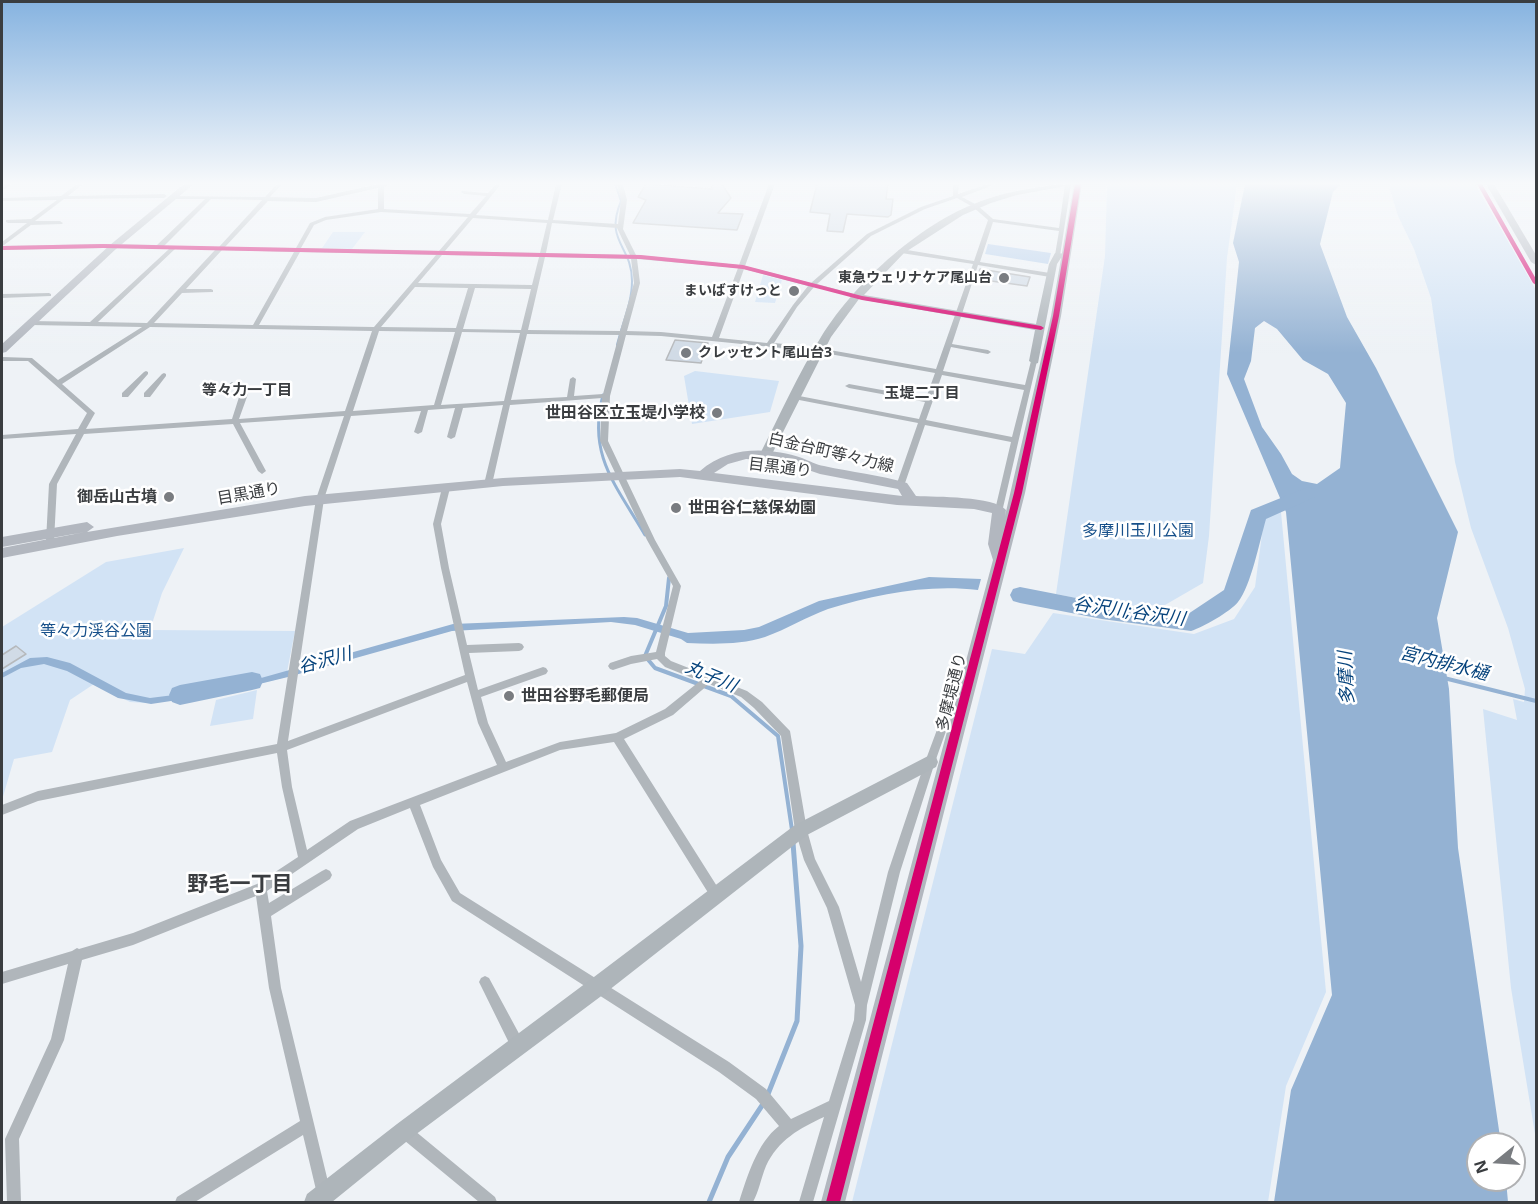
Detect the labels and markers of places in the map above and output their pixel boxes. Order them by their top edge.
place label: 東急ウェリナケア尾山台 [838,270,992,286]
marker: 東急ウェリナケア尾山台 [997,271,1011,285]
place label: まいばすけっと [684,283,782,299]
marker: まいばすけっと [787,284,801,298]
place label: クレッセント尾山台3 [698,345,832,361]
marker: クレッセント尾山台3 [679,346,693,360]
place label: 世田谷区立玉堤小学校 [545,403,705,423]
marker: 世田谷区立玉堤小学校 [710,406,724,420]
place label: 御岳山古墳 [77,487,157,507]
marker: 御岳山古墳 [162,490,176,504]
place label: 世田谷仁慈保幼園 [688,498,816,518]
marker: 世田谷仁慈保幼園 [669,501,683,515]
place label: 世田谷野毛郵便局 [521,686,649,706]
marker: 世田谷野毛郵便局 [502,689,516,703]

